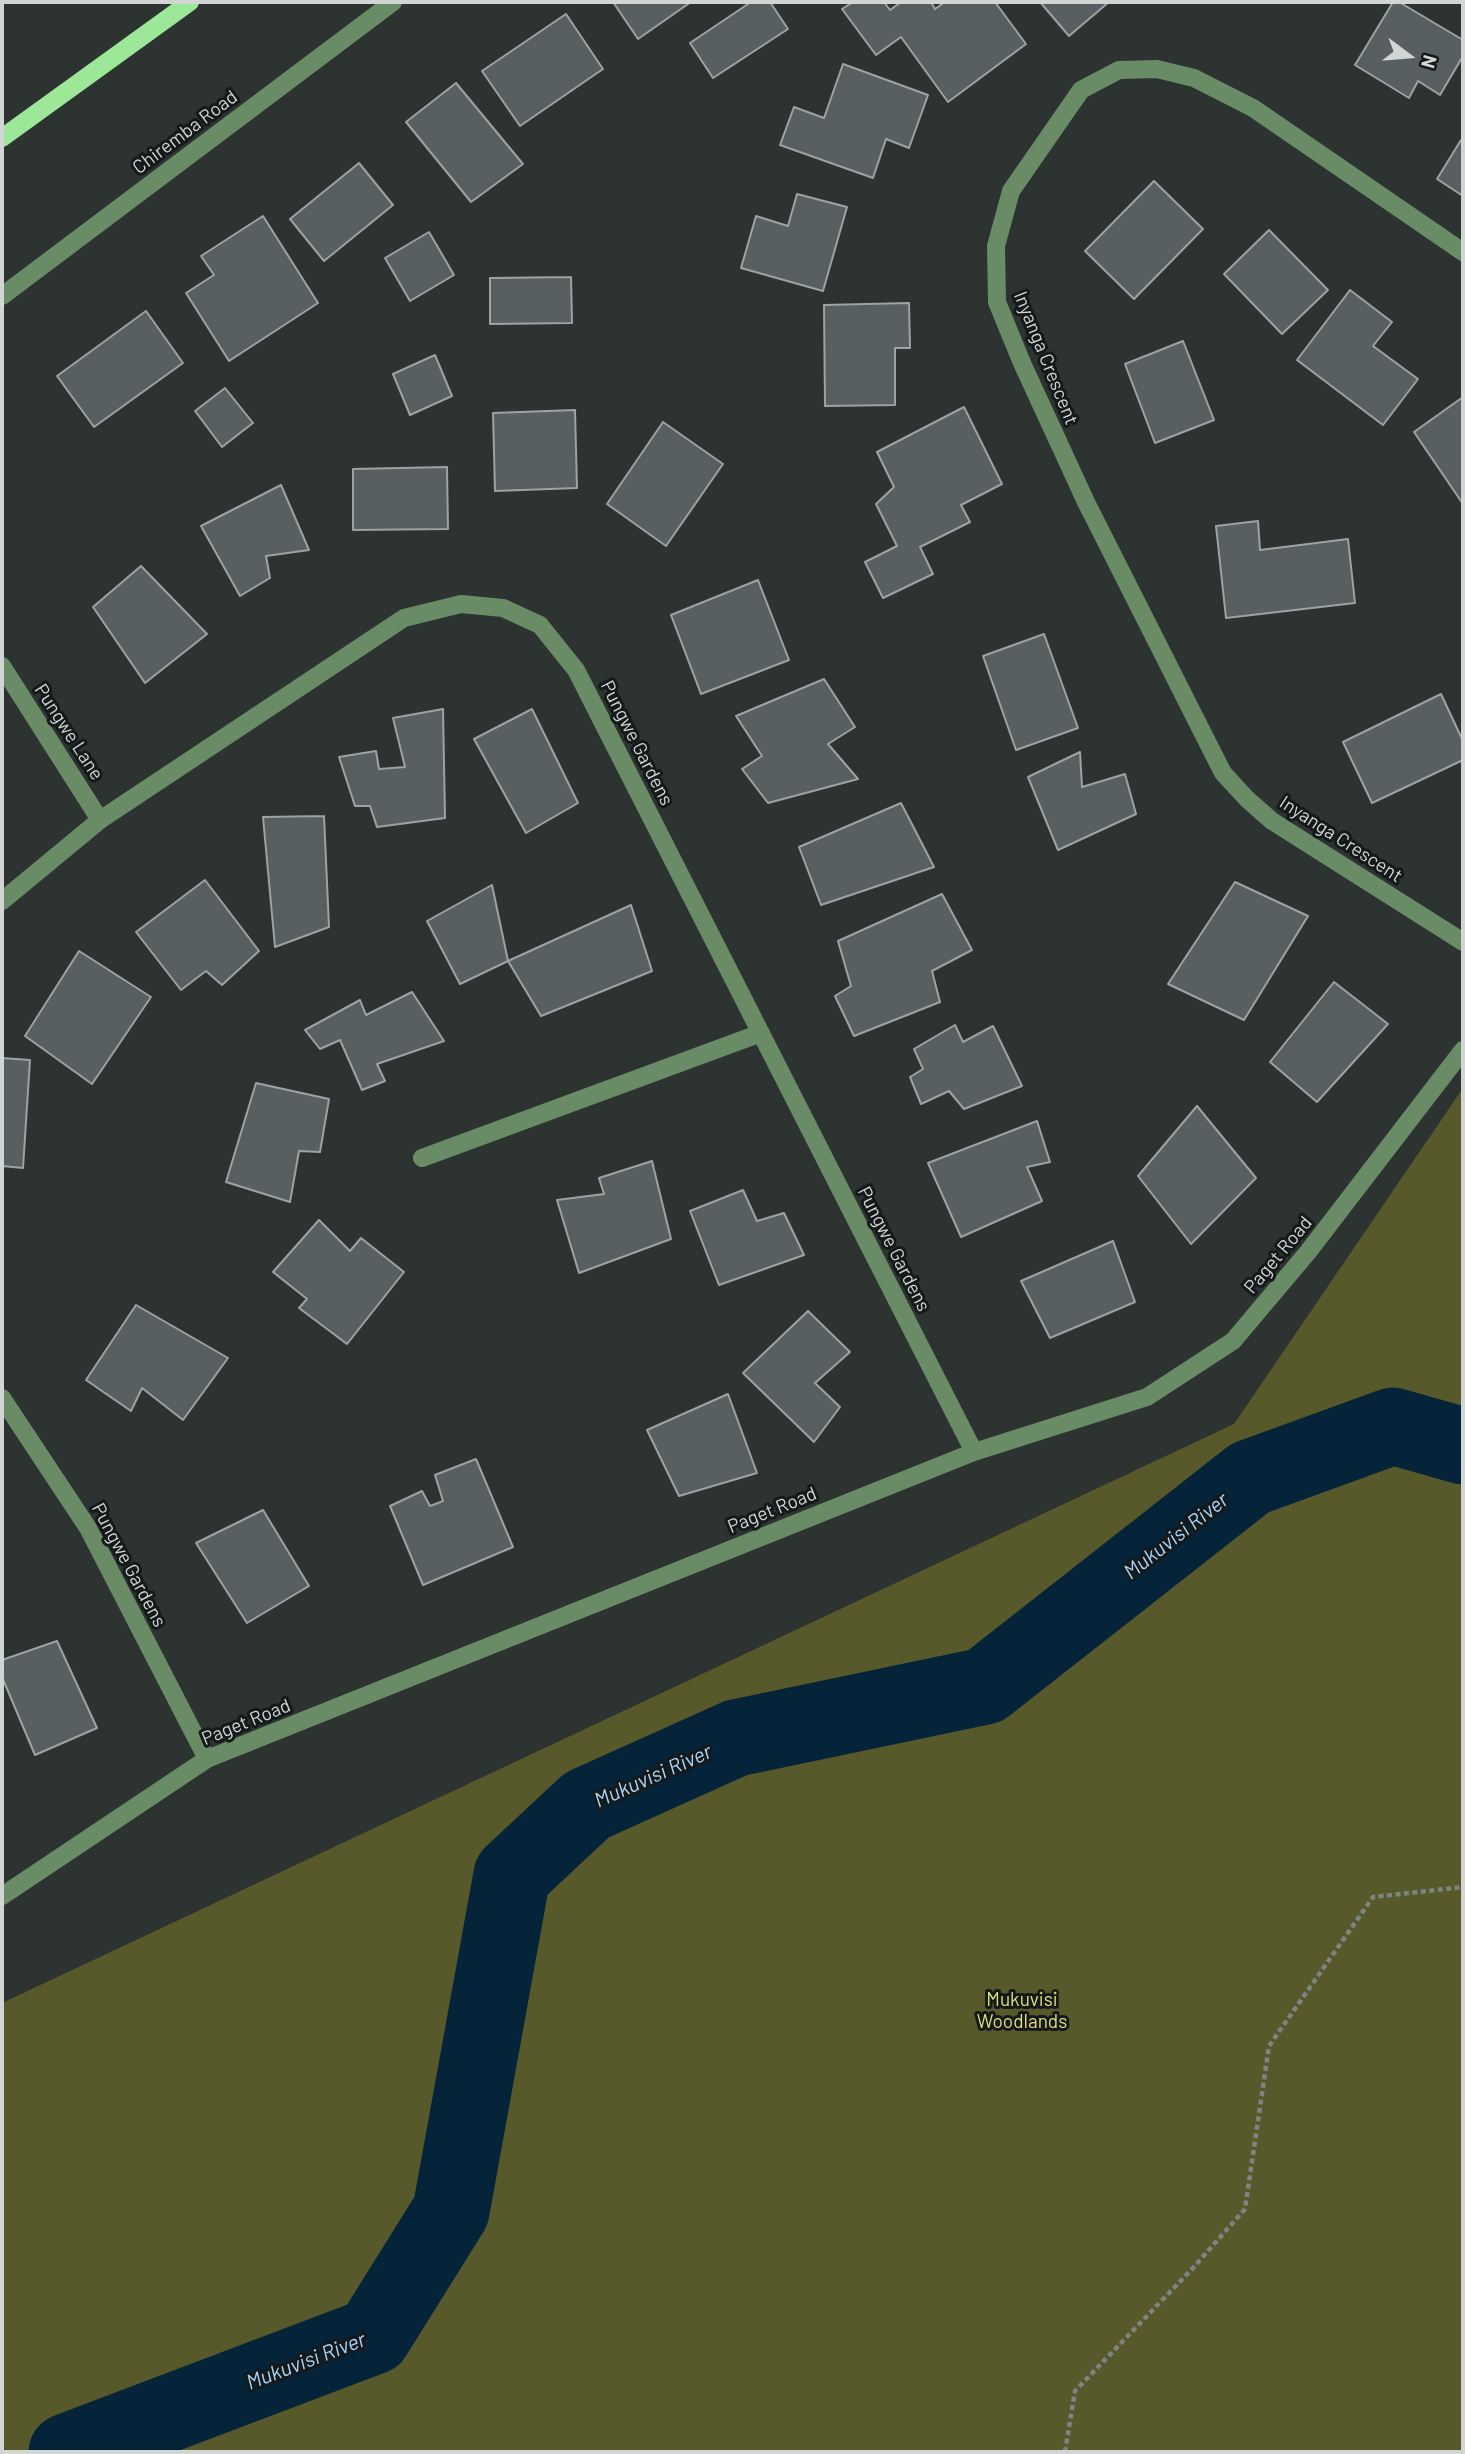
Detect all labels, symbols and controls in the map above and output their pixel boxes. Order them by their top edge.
north arrow [1374,21,1444,91]
text: N [1417,53,1442,71]
street label: Chiremba Road [128,85,242,179]
street label: Inyanga Crescent [1009,288,1083,428]
street label: Pungwe Gardens [596,677,678,809]
street label: Pungwe Lane [30,680,108,784]
street label: Inyanga Crescent [1275,791,1407,887]
street label: Pungwe Gardens [853,1183,935,1315]
street label: Paget Road [1239,1212,1317,1298]
street label: Paget Road [724,1482,820,1538]
water label: Mukuvisi River [1119,1487,1233,1585]
street label: Pungwe Gardens [87,1499,171,1631]
street label: Paget Road [198,1694,294,1750]
water label: Mukuvisi River [590,1739,716,1813]
park label: Mukuvisi Woodlands [977,1989,1067,2033]
water label: Mukuvisi River [243,2327,369,2395]

